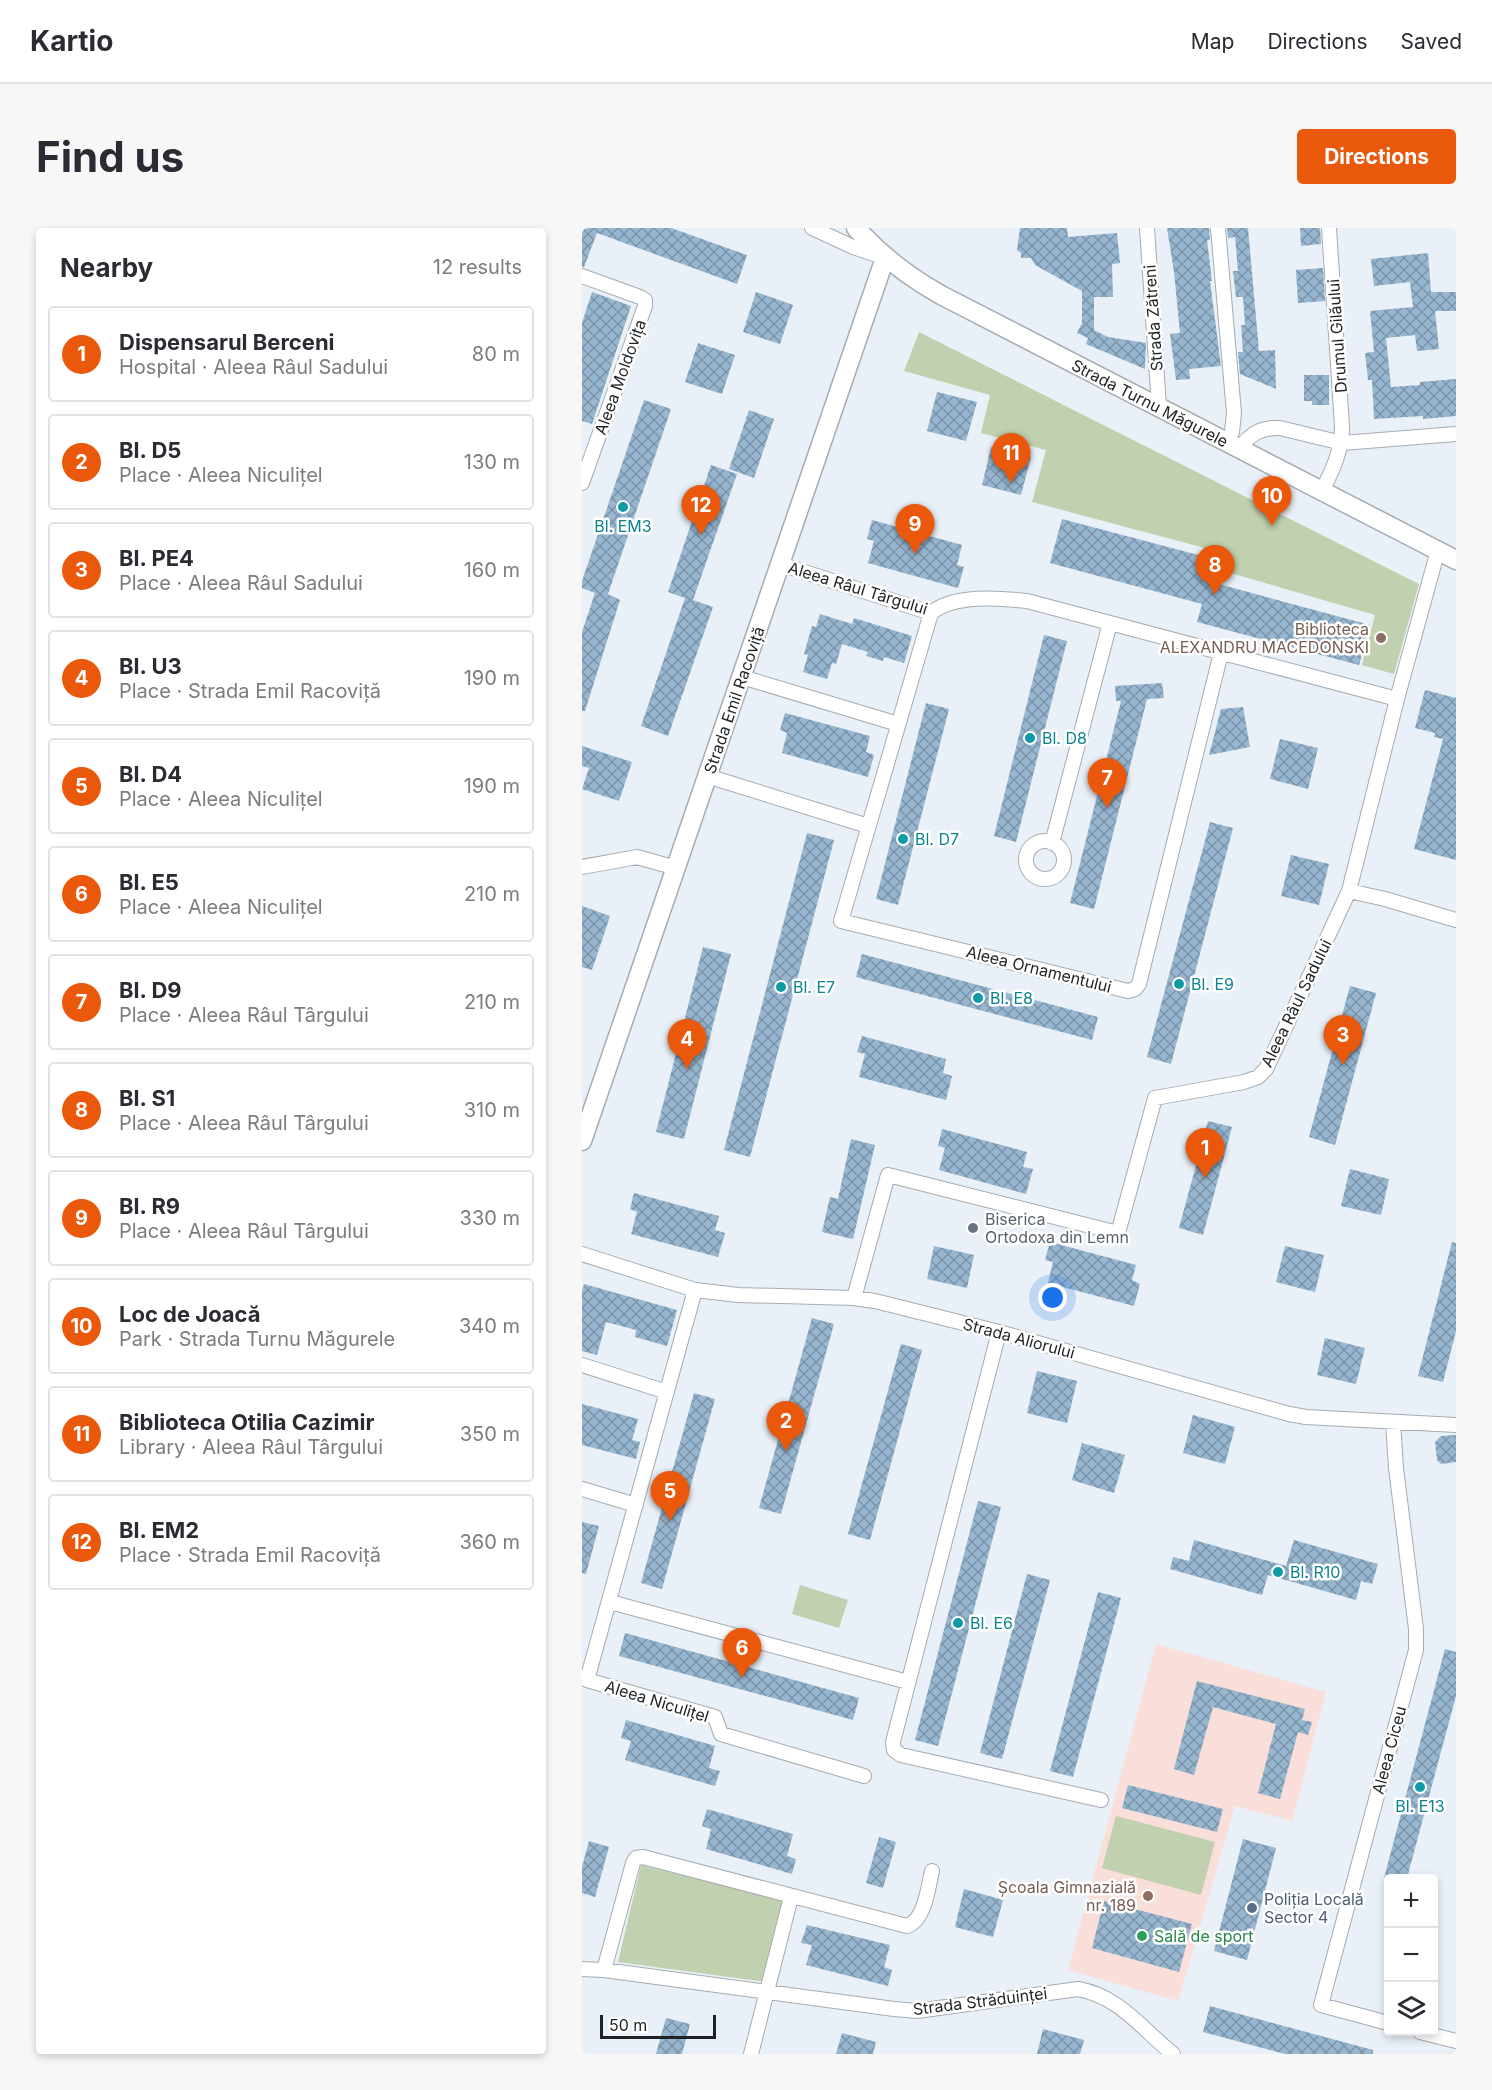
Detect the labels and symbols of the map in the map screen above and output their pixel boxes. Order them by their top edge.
street label: Strada Zătreni [1139,264,1167,372]
street label: Drumul Gilăului [1323,278,1351,394]
street label: Aleea Moldovița [590,317,650,437]
street label: Strada Turnu Măgurele [1068,355,1232,451]
pin: 11 [992,434,1030,483]
pin: 10 [1252,476,1292,526]
pin: 12 [682,486,720,535]
marker: Bl. EM3 [616,500,630,514]
pin: 9 [896,504,934,554]
place label: Bl. EM3 [594,516,652,536]
pin: 8 [1196,546,1234,595]
street label: Aleea Râul Târgului [786,557,930,619]
place label: Biblioteca ALEXANDRU MACEDONSKI [1160,619,1369,657]
street label: Strada Emil Racoviță [699,624,769,776]
marker: Biblioteca ALEXANDRU MACEDONSKI [1374,631,1388,645]
place label: Bl. D8 [1042,728,1087,748]
marker: Bl. D8 [1023,731,1037,745]
pin: 7 [1088,758,1126,808]
place label: Bl. D7 [915,829,959,849]
marker: Bl. D7 [896,832,910,846]
street label: Aleea Râul Sadului [1256,936,1336,1070]
street label: Aleea Ornamentului [964,941,1114,997]
place label: Bl. E9 [1191,974,1234,994]
place label: Bl. E7 [793,977,835,997]
marker: Bl. E9 [1172,977,1186,991]
marker: Bl. E7 [774,980,788,994]
place label: Bl. E8 [990,988,1033,1008]
marker: Bl. E8 [971,991,985,1005]
pin: 3 [1324,1016,1362,1065]
pin: 4 [668,1020,706,1069]
pin: 1 [1186,1128,1224,1178]
place label: Biserica Ortodoxa din Lemn [985,1209,1129,1247]
marker: Biserica Ortodoxa din Lemn [966,1221,980,1235]
your location [1038,1283,1067,1312]
street label: Strada Aliorului [961,1313,1077,1363]
pin: 2 [766,1402,806,1451]
pin: 5 [650,1472,689,1521]
place label: Bl. R10 [1290,1562,1340,1582]
marker: Bl. R10 [1271,1565,1285,1579]
place label: Bl. E6 [970,1613,1013,1633]
marker: Bl. E6 [951,1616,965,1630]
pin: 6 [722,1628,762,1678]
street label: Aleea Niculițel [603,1676,711,1726]
street label: Aleea Ciceu [1368,1704,1410,1796]
marker: Bl. E13 [1413,1780,1427,1794]
place label: Bl. E13 [1395,1796,1445,1816]
place label: Școala Gimnazială nr. 189 [998,1877,1136,1915]
marker: Școala Gimnazială nr. 189 [1141,1889,1155,1903]
place label: Poliția Locală Sector 4 [1264,1889,1364,1927]
marker: Poliția Locală Sector 4 [1245,1901,1259,1915]
place label: Sală de sport [1154,1926,1254,1946]
marker: Sală de sport [1135,1929,1149,1943]
street label: Strada Străduinței [912,1983,1048,2019]
scale bar [600,2012,716,2040]

